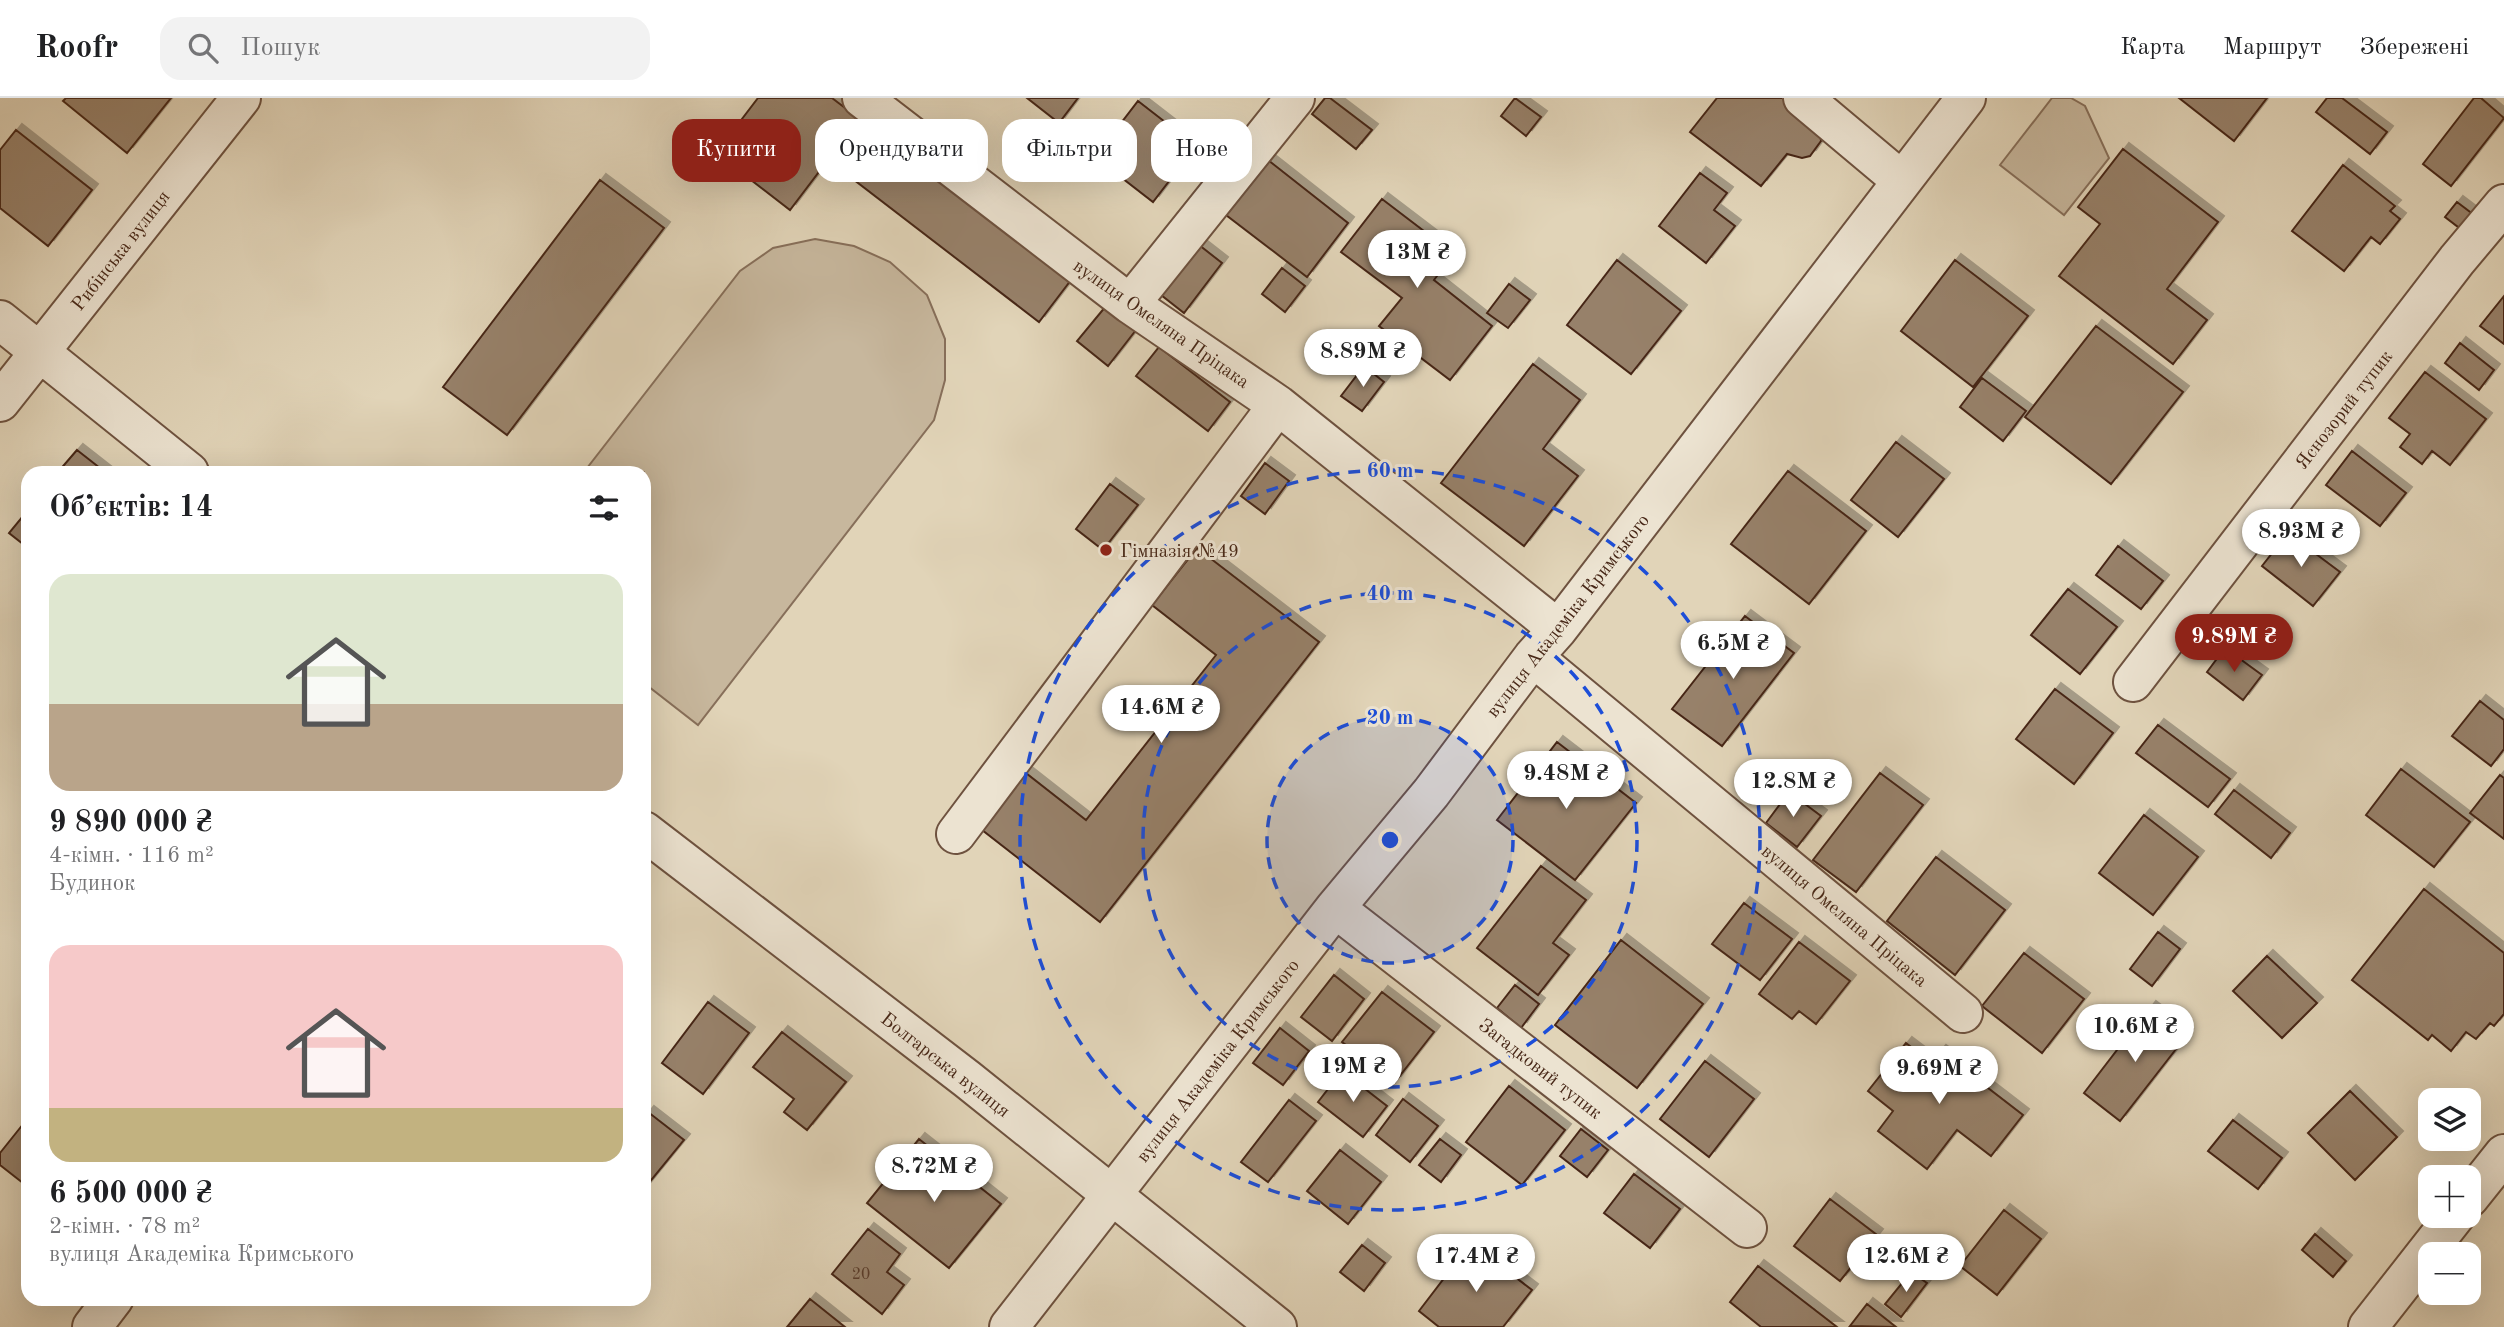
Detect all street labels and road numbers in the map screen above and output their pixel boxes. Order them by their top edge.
street label: Рибінська вулиця [69,188,175,315]
street label: вулиця Омеляна Пріцака [1069,257,1252,393]
street label: Яснозорий тупик [2293,347,2397,473]
street label: вулиця Академіка Кримського [1484,511,1654,722]
street label: вулиця Омеляна Пріцака [1757,842,1930,992]
street label: вулиця Академіка Кримського [1134,956,1304,1167]
street label: Болгарська вулиця [876,1010,1013,1122]
street label: Загадковий тупик [1474,1016,1605,1124]

